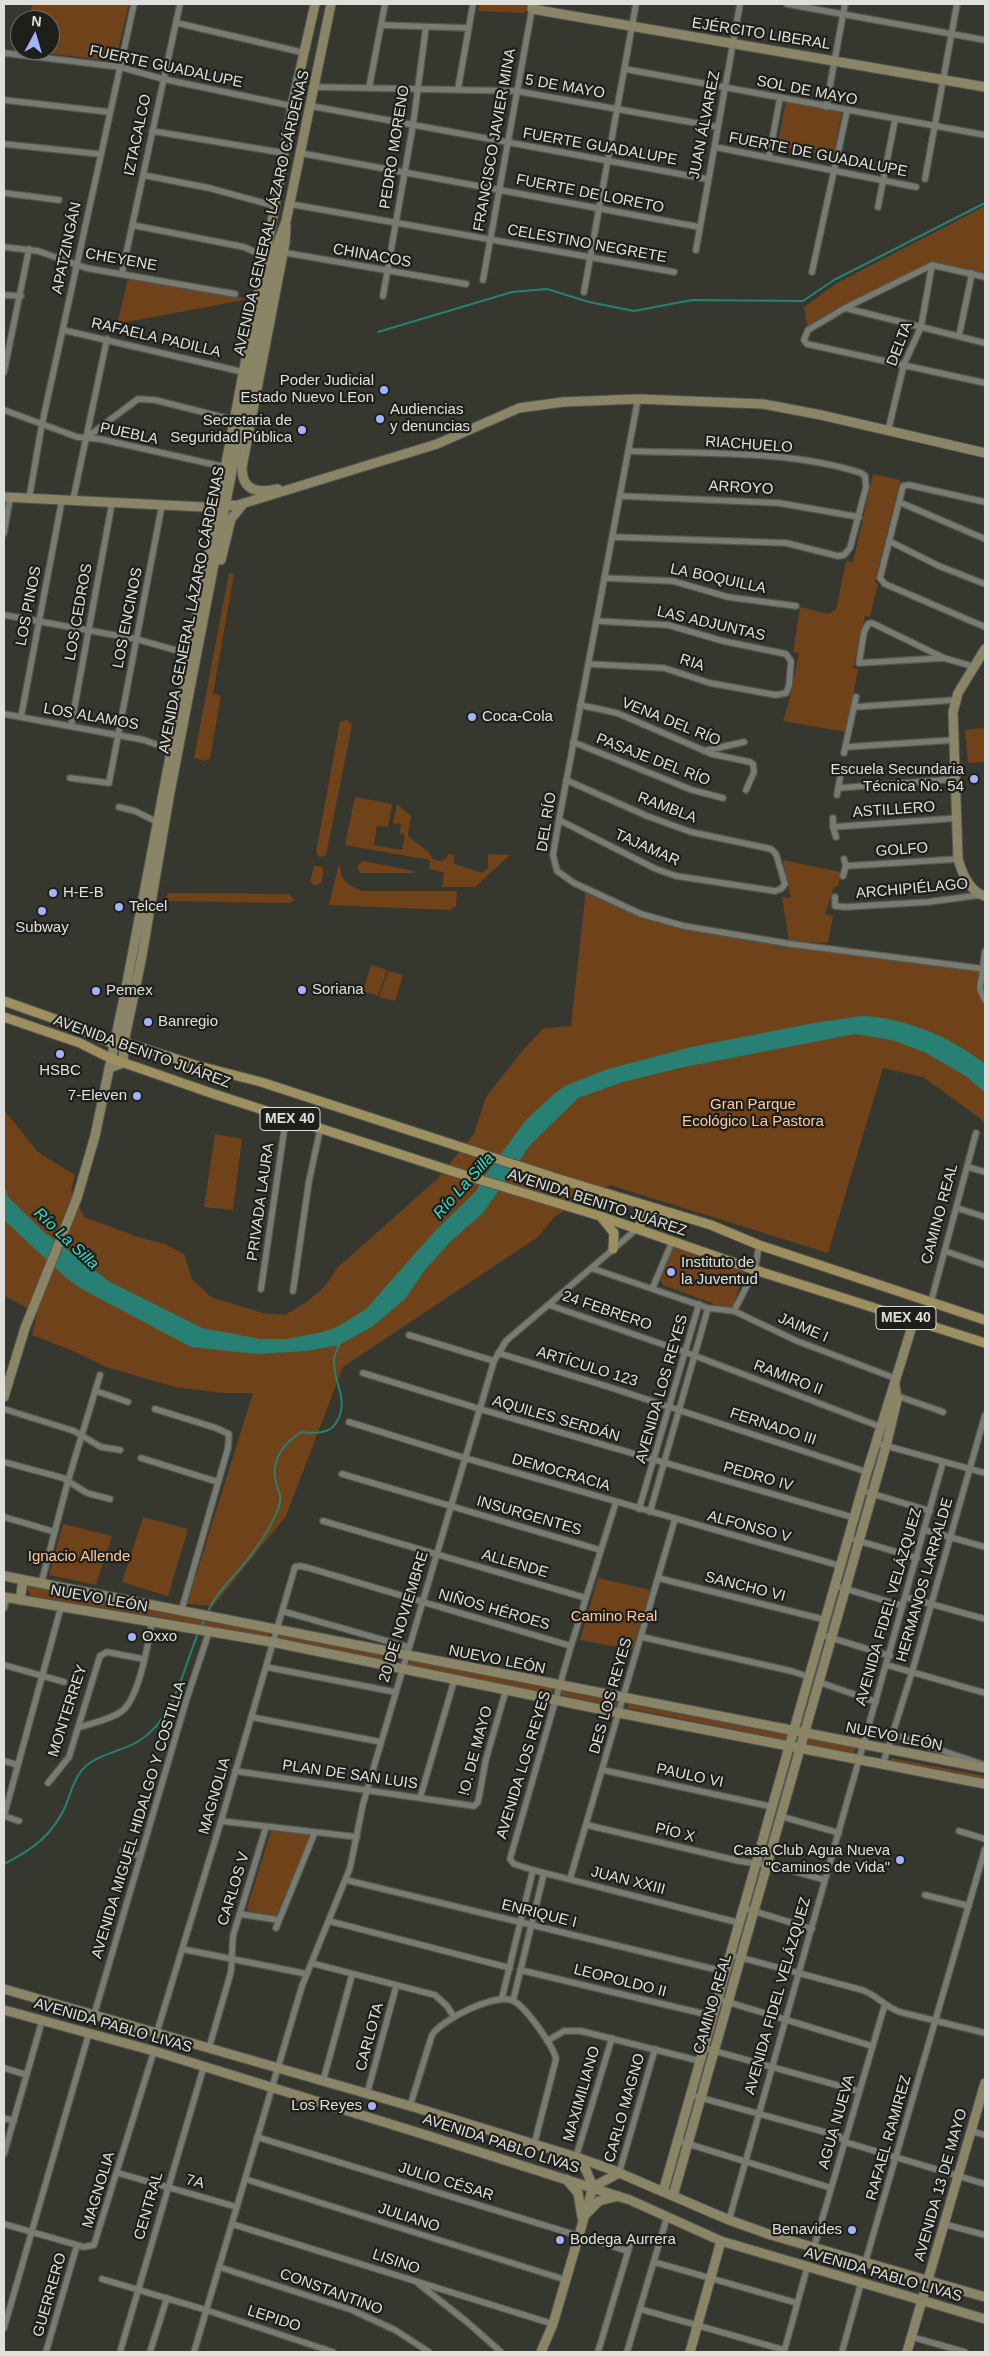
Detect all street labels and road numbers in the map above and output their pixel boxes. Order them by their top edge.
street label: EJÉRCITO LIBERAL [691,14,831,54]
street label: FUERTE GUADALUPE [88,42,244,92]
street label: FRANCISCO JAVIER MINA [470,47,520,233]
street label: AVENIDA GENERAL LÁZARO CÁRDENAS [230,69,314,357]
street label: JUAN ÁLVAREZ [686,70,724,180]
street label: 5 DE MAYO [524,71,606,103]
street label: SOL DE MAYO [755,72,859,110]
street label: PEDRO MORENO [376,84,414,210]
street label: IZTACALCO [121,93,155,177]
street label: FUERTE GUADALUPE [521,125,679,169]
street label: FUERTE DE GUADALUPE [727,129,909,181]
street label: FUERTE DE LORETO [515,171,665,217]
street label: APATZINGÁN [48,200,86,296]
street label: CELESTINO NEGRETE [506,221,668,267]
street label: CHINACOS [331,240,413,272]
street label: CHEYENE [84,245,158,275]
street label: RAFAELA PADILLA [90,314,222,362]
street label: DELTA [883,319,917,369]
street label: PUEBLA [98,419,160,449]
street label: RIACHUELO [705,433,793,457]
street label: AVENIDA GENERAL LÁZARO CÁRDENAS [155,465,229,755]
street label: ARROYO [708,477,774,499]
street label: LA BOQUILLA [668,560,768,598]
street label: LOS CEDROS [62,562,96,662]
street label: LOS PINOS [12,565,46,647]
street label: LOS ENCINOS [109,566,147,670]
street label: LAS ADJUNTAS [655,603,767,645]
street label: RIA [677,651,707,675]
street label: VENA DEL RÍO [619,694,723,750]
street label: LOS ALAMOS [42,700,140,734]
street label: PASAJE DEL RÍO [593,730,713,790]
street label: RAMBLA [635,789,699,827]
street label: DEL RÍO [533,791,561,853]
street label: ASTILLERO [852,798,936,822]
street label: TAJAMAR [612,826,682,870]
street label: GOLFO [875,839,929,861]
street label: ARCHIPIÉLAGO [855,875,969,903]
street label: AVENIDA BENITO JUÁREZ [51,1012,233,1092]
road number: MEX 40 [260,1108,320,1130]
street label: PRIVADA LAURA [244,1142,278,1262]
street label: CAMINO REAL [918,1162,962,1266]
street label: AVENIDA BENITO JUÁREZ [505,1166,689,1240]
street label: 24 FEBRERO [560,1287,654,1335]
road number: MEX 40 [876,1306,936,1330]
street label: JAIME I [775,1309,831,1347]
street label: AVENIDA LOS REYES [632,1313,692,1465]
street label: ARTÍCULO 123 [534,1343,640,1391]
street label: RAMIRO II [751,1357,825,1399]
street label: AQUILES SERDÁN [490,1392,622,1446]
street label: FERNADO III [727,1405,819,1449]
street label: DEMOCRACIA [510,1450,612,1496]
street label: PEDRO IV [721,1458,795,1496]
street label: INSURGENTES [474,1492,584,1540]
street label: HERMANOS LARRALDE [893,1496,957,1664]
street label: AVENIDA FIDEL VELÁZQUEZ [852,1506,926,1708]
street label: ALFONSO V [705,1507,793,1547]
street label: ALLENDE [480,1546,550,1582]
street label: 20 DE NOVIEMBRE [376,1549,432,1685]
street label: SANCHO VI [703,1568,787,1606]
street label: NUEVO LEÓN [49,1582,149,1616]
street label: NIÑOS HÉROES [436,1585,552,1635]
street label: DES LOS REYES [586,1636,636,1756]
street label: NUEVO LEÓN [447,1642,547,1678]
street label: MONTERREY [45,1663,91,1759]
street label: AVENIDA MIGUEL HIDALGO Y COSTILLA [88,1679,190,1961]
street label: AVENIDA LOS REYES [493,1689,555,1841]
street label: !O. DE MAYO [455,1704,497,1798]
street label: NUEVO LEÓN [844,1719,944,1755]
street label: MAGNOLIA [195,1755,235,1837]
street label: PLAN DE SAN LUIS [281,1757,419,1793]
street label: PAULO VI [655,1760,725,1792]
street label: PÍO X [653,1819,697,1847]
street label: CARLOS V [214,1850,254,1928]
street label: JUAN XXIII [589,1863,667,1899]
street label: AVENIDA FIDEL VELÁZQUEZ [741,1895,815,2097]
street label: ENRIQUE I [500,1896,578,1932]
street label: CAMINO REAL [690,1952,736,2056]
street label: LEOPOLDO II [572,1961,668,2001]
street label: AVENIDA PABLO LIVAS [32,1995,194,2057]
street label: CARLOTA [352,2001,388,2073]
street label: MAXIMILIANO [560,2044,604,2144]
street label: CARLO MAGNO [601,2051,649,2165]
street label: AGUA NUEVA [815,2073,859,2171]
street label: RAFAEL RAMIREZ [863,2073,915,2203]
street label: AVENIDA 13 DE MAYO [911,2107,971,2263]
street label: AVENIDA PABLO LIVAS [421,2110,581,2178]
street label: MAGNOLIA [79,2150,119,2230]
street label: JULIO CÉSAR [396,2159,496,2205]
street label: CENTRAL [131,2170,167,2242]
street label: 7A [184,2171,206,2193]
street label: JULIANO [376,2200,442,2236]
street label: AVENIDA PABLO LIVAS [802,2244,964,2306]
street label: LISINO [370,2245,422,2279]
street label: GUERRERO [29,2251,71,2339]
street label: CONSTANTINO [277,2265,385,2319]
street label: LEPIDO [245,2302,303,2336]

